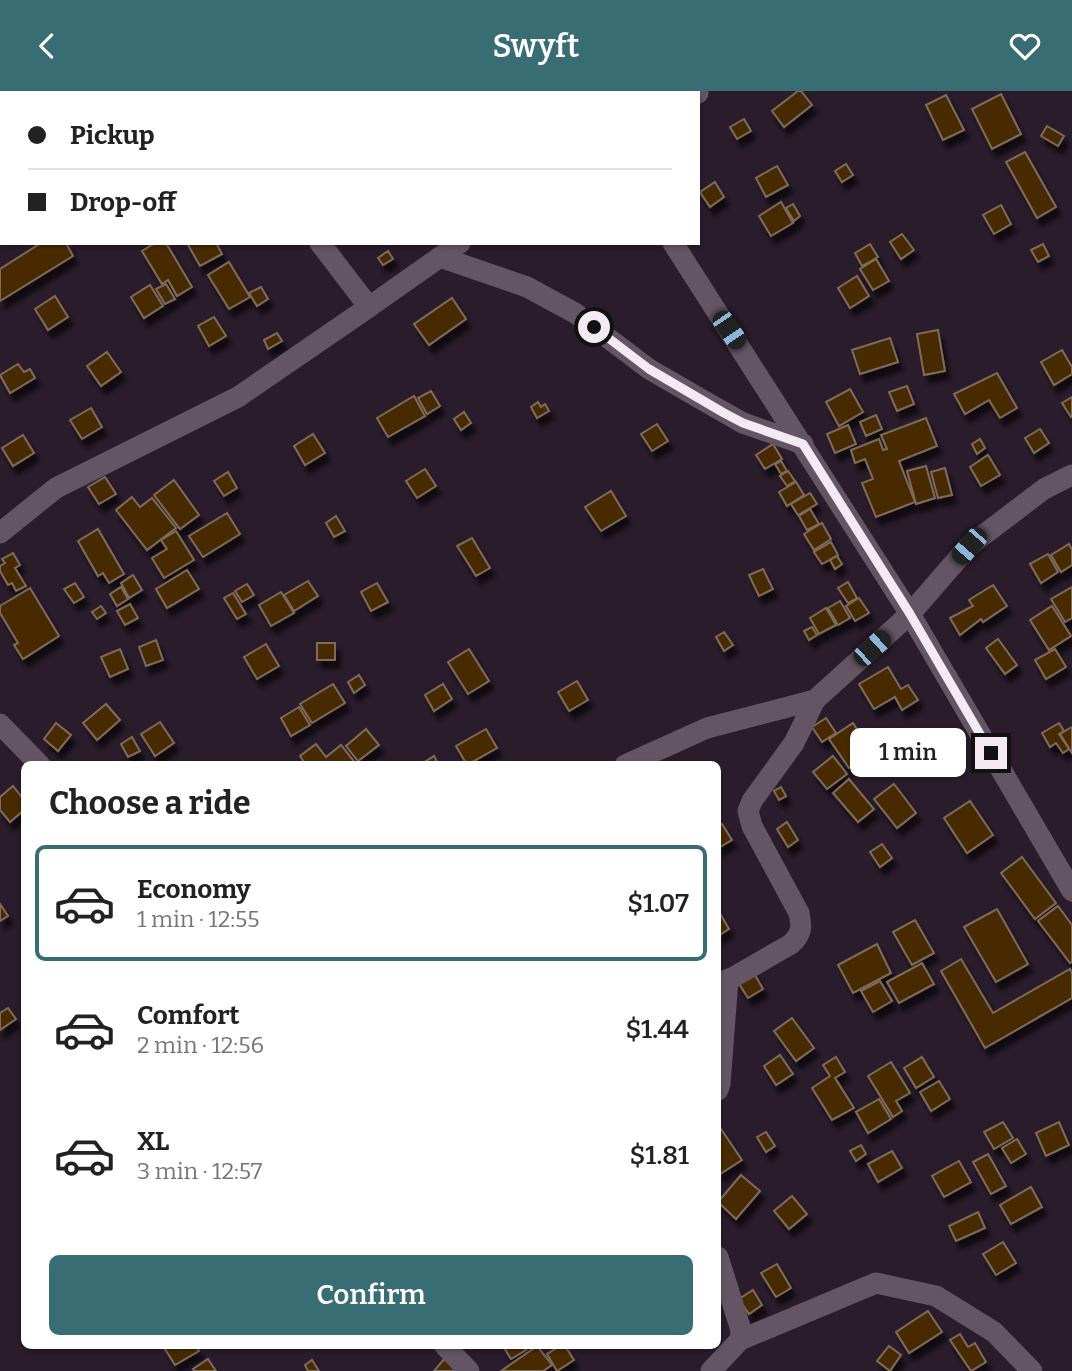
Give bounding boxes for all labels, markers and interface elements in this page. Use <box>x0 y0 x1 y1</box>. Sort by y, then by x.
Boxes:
icon: back <box>28 27 66 65</box>
text: Swyft <box>493 27 579 65</box>
icon: heart <box>1006 27 1044 65</box>
text: Pickup <box>70 120 155 151</box>
text: Drop-off <box>70 187 176 218</box>
car <box>709 307 750 353</box>
route start <box>578 311 610 343</box>
car <box>948 523 991 569</box>
car <box>850 626 895 670</box>
callout: 1 min <box>851 729 967 777</box>
route end <box>975 737 1007 769</box>
text: 1 min <box>879 738 937 766</box>
text: Choose a ride <box>49 784 250 822</box>
icon: car <box>53 872 116 935</box>
text: Economy <box>137 874 251 905</box>
text: $1.07 <box>627 888 689 919</box>
text: 1 min · 12:55 <box>137 905 260 933</box>
icon: car <box>53 998 116 1061</box>
text: Comfort <box>137 1000 240 1031</box>
text: $1.44 <box>625 1014 689 1045</box>
text: 2 min · 12:56 <box>137 1031 264 1059</box>
icon: car <box>53 1124 116 1187</box>
text: XL <box>137 1126 169 1157</box>
text: $1.81 <box>630 1140 689 1171</box>
text: 3 min · 12:57 <box>137 1157 262 1185</box>
button: Confirm <box>49 1255 693 1335</box>

